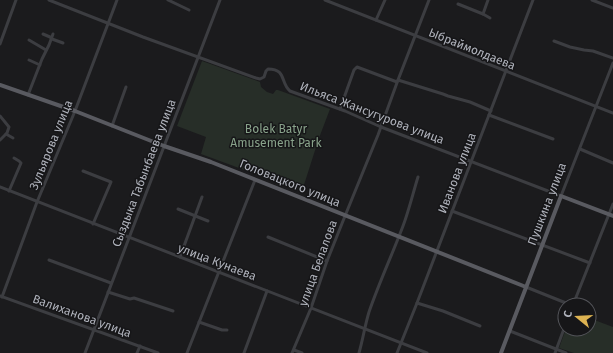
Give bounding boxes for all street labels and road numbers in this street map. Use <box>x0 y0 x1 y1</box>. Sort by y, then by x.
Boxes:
street label: Ыбраймолдаева <box>427 25 517 73</box>
street label: Ильяса Жансугурова улица <box>298 79 446 147</box>
street label: Сыздыка Табынбаева улица <box>109 97 179 249</box>
street label: Зульярова улица <box>27 98 75 192</box>
street label: Иванова улица <box>435 131 479 215</box>
street label: Головацкого улица <box>238 156 342 210</box>
street label: Пушкина улица <box>525 161 569 247</box>
street label: улица Белалова <box>296 218 340 308</box>
street label: улица Кунаева <box>176 241 258 283</box>
street label: Валиханова улица <box>31 292 133 340</box>

